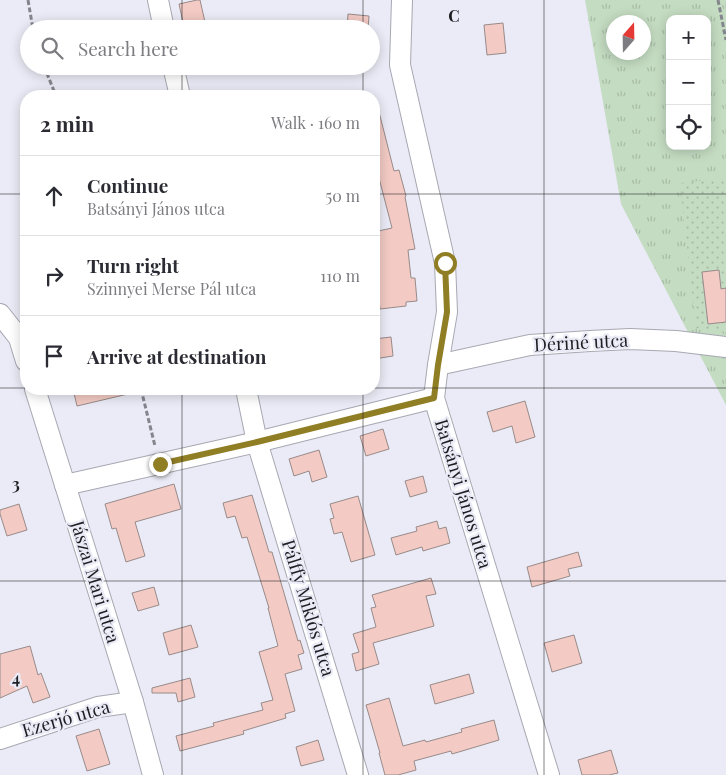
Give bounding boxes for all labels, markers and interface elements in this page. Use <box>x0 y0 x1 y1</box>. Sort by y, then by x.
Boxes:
text: C <box>448 5 460 26</box>
north arrow <box>606 15 651 60</box>
map controls <box>666 15 711 150</box>
button: + <box>666 15 711 60</box>
search box <box>20 20 380 75</box>
icon: search <box>38 34 66 62</box>
text: Search here <box>78 35 178 61</box>
button: − <box>666 60 711 105</box>
button: locate <box>666 105 711 150</box>
text: 2 min <box>40 109 94 137</box>
text: Walk · 160 m <box>271 112 360 133</box>
text: Continue <box>87 172 168 198</box>
icon: ahead <box>40 182 68 210</box>
text: 50 m <box>326 185 360 206</box>
text: Batsányi János utca <box>87 198 225 219</box>
text: Turn right <box>87 252 179 278</box>
route start <box>434 252 457 275</box>
icon: right <box>40 262 68 290</box>
text: 110 m <box>320 265 360 286</box>
text: Szinnyei Merse Pál utca <box>87 278 256 299</box>
street label: Dériné utca <box>533 328 629 356</box>
icon: arrive <box>40 342 68 370</box>
text: Arrive at destination <box>87 343 267 369</box>
street label: Batsányi János utca <box>430 416 498 571</box>
route end <box>149 453 172 476</box>
text: 3 <box>12 473 20 494</box>
street label: Jászai Mari utca <box>66 517 126 646</box>
street label: Pálffy Miklós utca <box>277 537 341 679</box>
text: 4 <box>12 667 20 688</box>
street label: Ezerjó utca <box>19 694 112 742</box>

